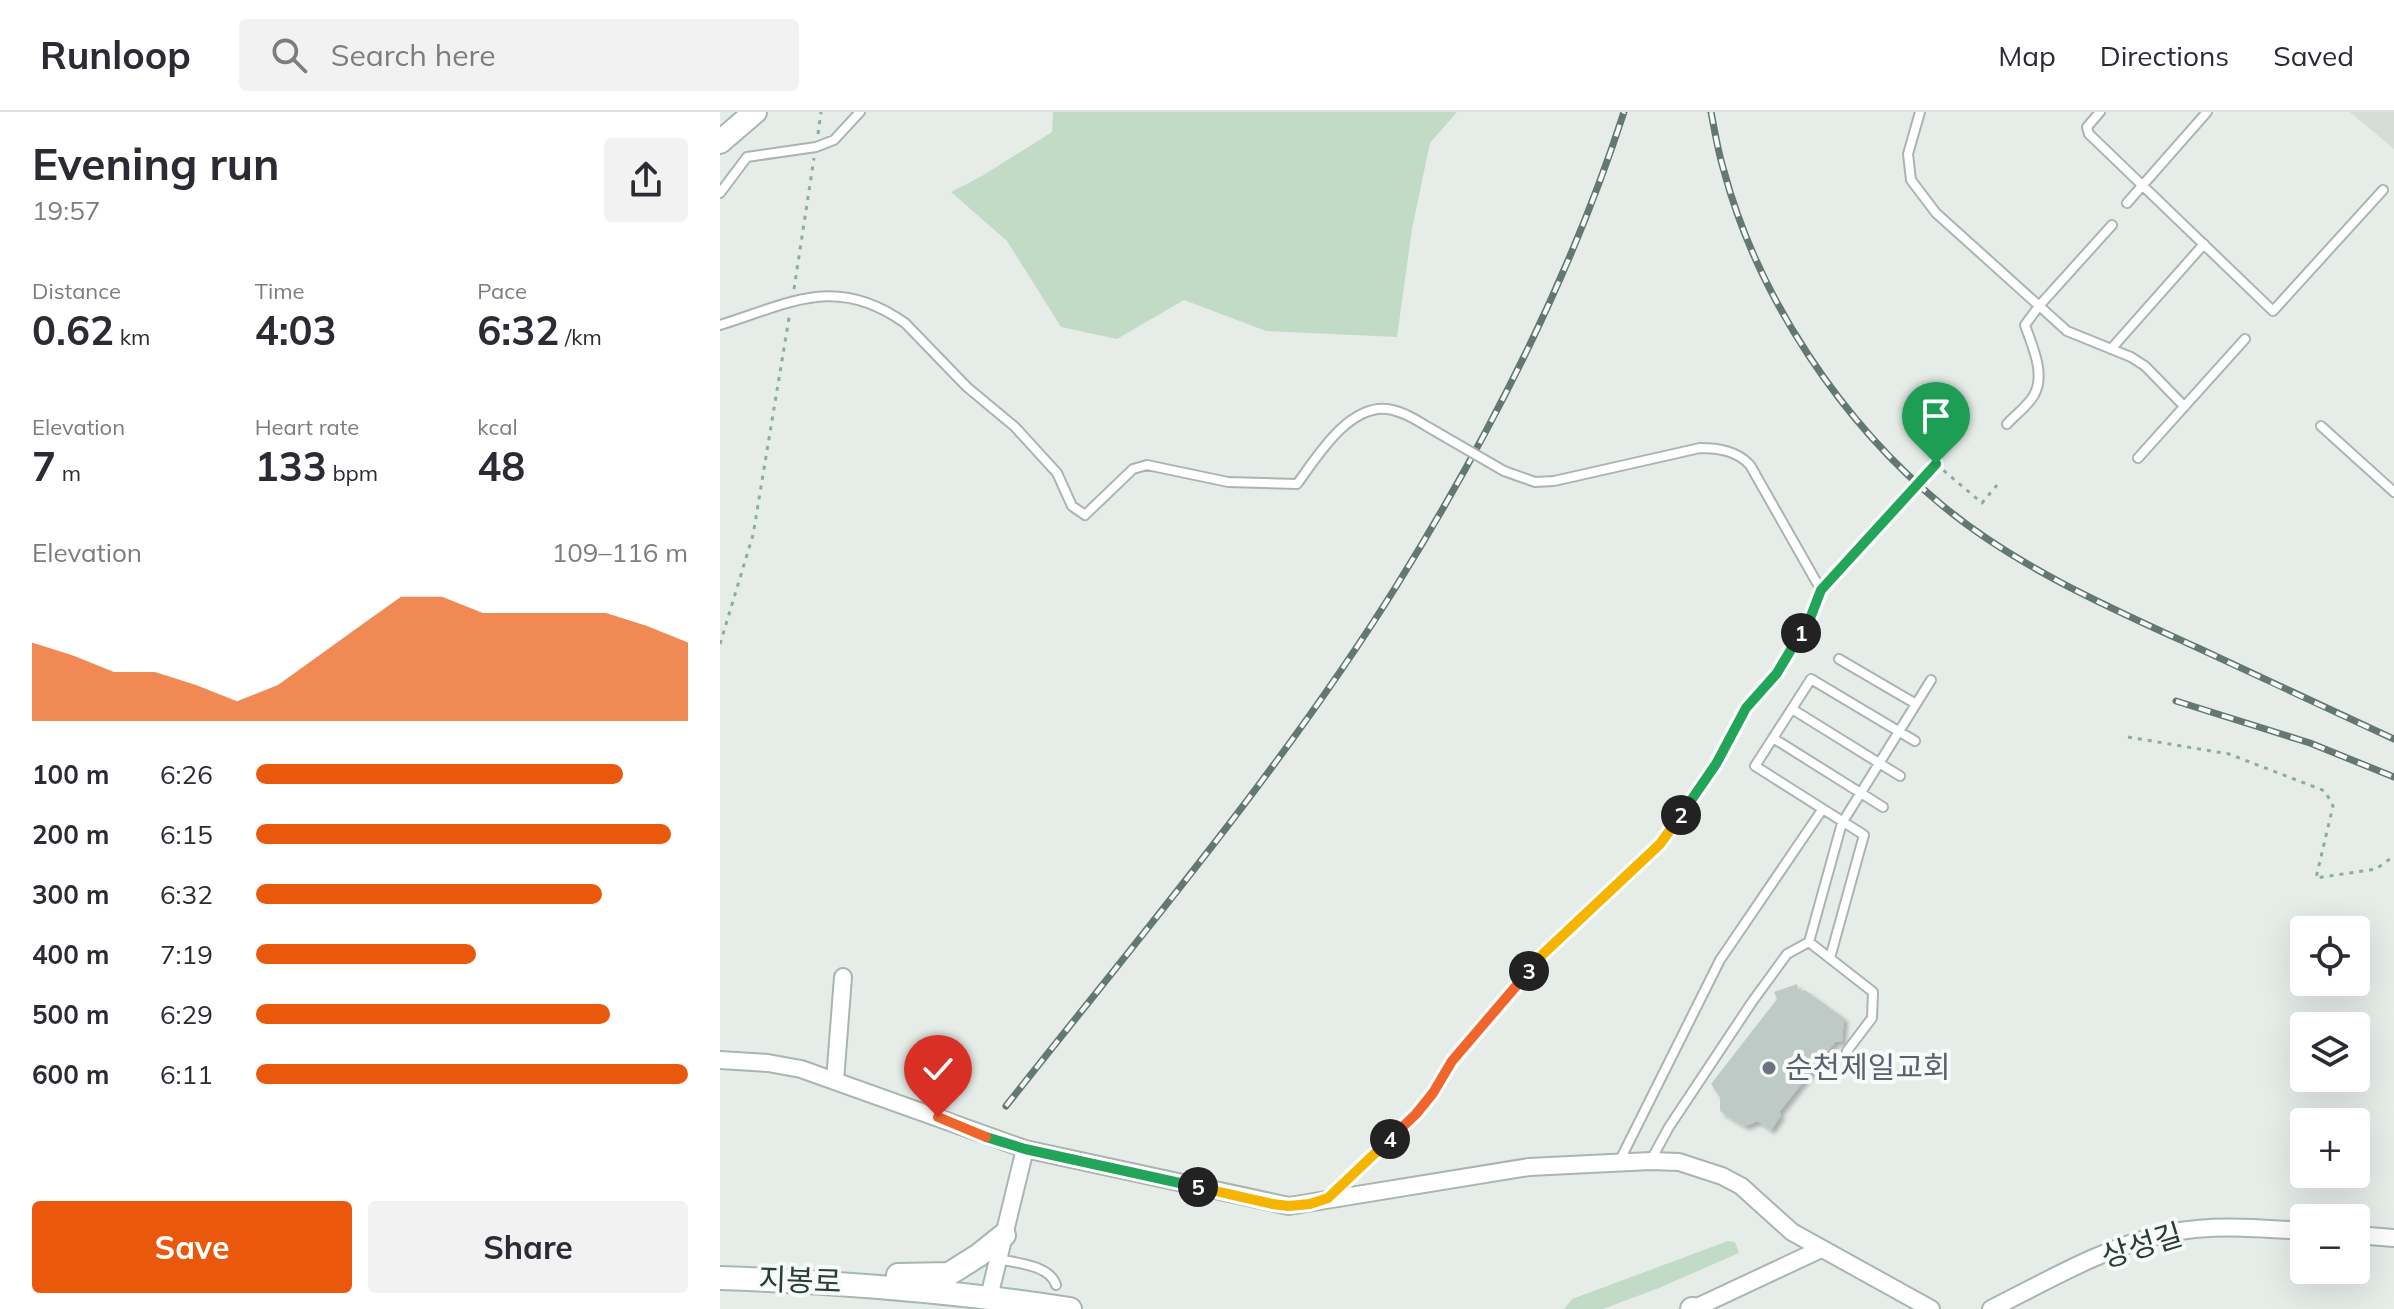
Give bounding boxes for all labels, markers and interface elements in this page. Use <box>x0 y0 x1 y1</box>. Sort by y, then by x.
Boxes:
search box <box>239 19 799 91</box>
text: Runloop <box>40 31 191 79</box>
icon: search <box>267 33 311 77</box>
text: Search here <box>331 36 496 74</box>
text: Map <box>1998 38 2056 73</box>
text: Directions <box>2100 38 2229 73</box>
text: Saved <box>2273 38 2354 73</box>
text: Evening run <box>32 136 279 191</box>
button: share <box>604 138 688 222</box>
text: 19:57 <box>32 194 100 227</box>
text: Distance <box>32 277 121 305</box>
text: Time <box>255 277 304 305</box>
text: Pace <box>477 277 527 305</box>
text: 0.62 <box>32 305 114 355</box>
text: 4:03 <box>255 305 337 355</box>
text: 6:32 <box>477 305 559 355</box>
text: km <box>114 323 150 351</box>
text: /km <box>559 323 602 351</box>
pin <box>1902 382 1970 464</box>
icon: arrive <box>1914 394 1958 438</box>
text: Elevation <box>32 413 125 441</box>
text: Heart rate <box>255 413 359 441</box>
text: kcal <box>477 413 518 441</box>
text: 7 <box>32 441 56 491</box>
text: 133 <box>255 441 327 491</box>
text: 48 <box>477 441 525 491</box>
text: m <box>56 459 81 487</box>
text: bpm <box>327 459 378 487</box>
text: Elevation <box>32 536 142 569</box>
text: 109–116 m <box>552 536 688 569</box>
pin: 1 <box>1781 613 1821 653</box>
text: 1 <box>1794 619 1808 647</box>
text: 100 m <box>32 758 109 791</box>
text: 6:26 <box>160 758 213 791</box>
pin: 2 <box>1661 795 1701 835</box>
text: 2 <box>1674 801 1688 829</box>
text: 200 m <box>32 818 109 851</box>
text: 6:15 <box>160 818 213 851</box>
text: 300 m <box>32 878 109 911</box>
text: 6:32 <box>160 878 213 911</box>
map controls <box>2290 916 2370 1284</box>
button: locate <box>2290 916 2370 996</box>
text: 400 m <box>32 938 109 971</box>
text: 7:19 <box>160 938 213 971</box>
pin: 3 <box>1509 951 1549 991</box>
text: 3 <box>1522 957 1536 985</box>
text: 500 m <box>32 998 109 1031</box>
text: 6:29 <box>160 998 213 1031</box>
button: layers <box>2290 1012 2370 1092</box>
pin <box>904 1035 972 1117</box>
icon: check <box>916 1047 960 1091</box>
place label: 순천제일교회 <box>1785 1048 1951 1086</box>
text: 600 m <box>32 1058 109 1091</box>
text: 6:11 <box>160 1058 213 1091</box>
marker: 순천제일교회 <box>1760 1059 1778 1077</box>
button: + <box>2290 1108 2370 1188</box>
pin: 4 <box>1370 1119 1410 1159</box>
text: 4 <box>1383 1125 1397 1153</box>
pin: 5 <box>1178 1167 1218 1207</box>
text: 5 <box>1191 1173 1205 1201</box>
button: Save <box>32 1201 352 1293</box>
button: Share <box>368 1201 688 1293</box>
button: − <box>2290 1204 2370 1284</box>
street label: 상성길 <box>2097 1215 2187 1275</box>
street label: 지봉로 <box>758 1260 842 1300</box>

